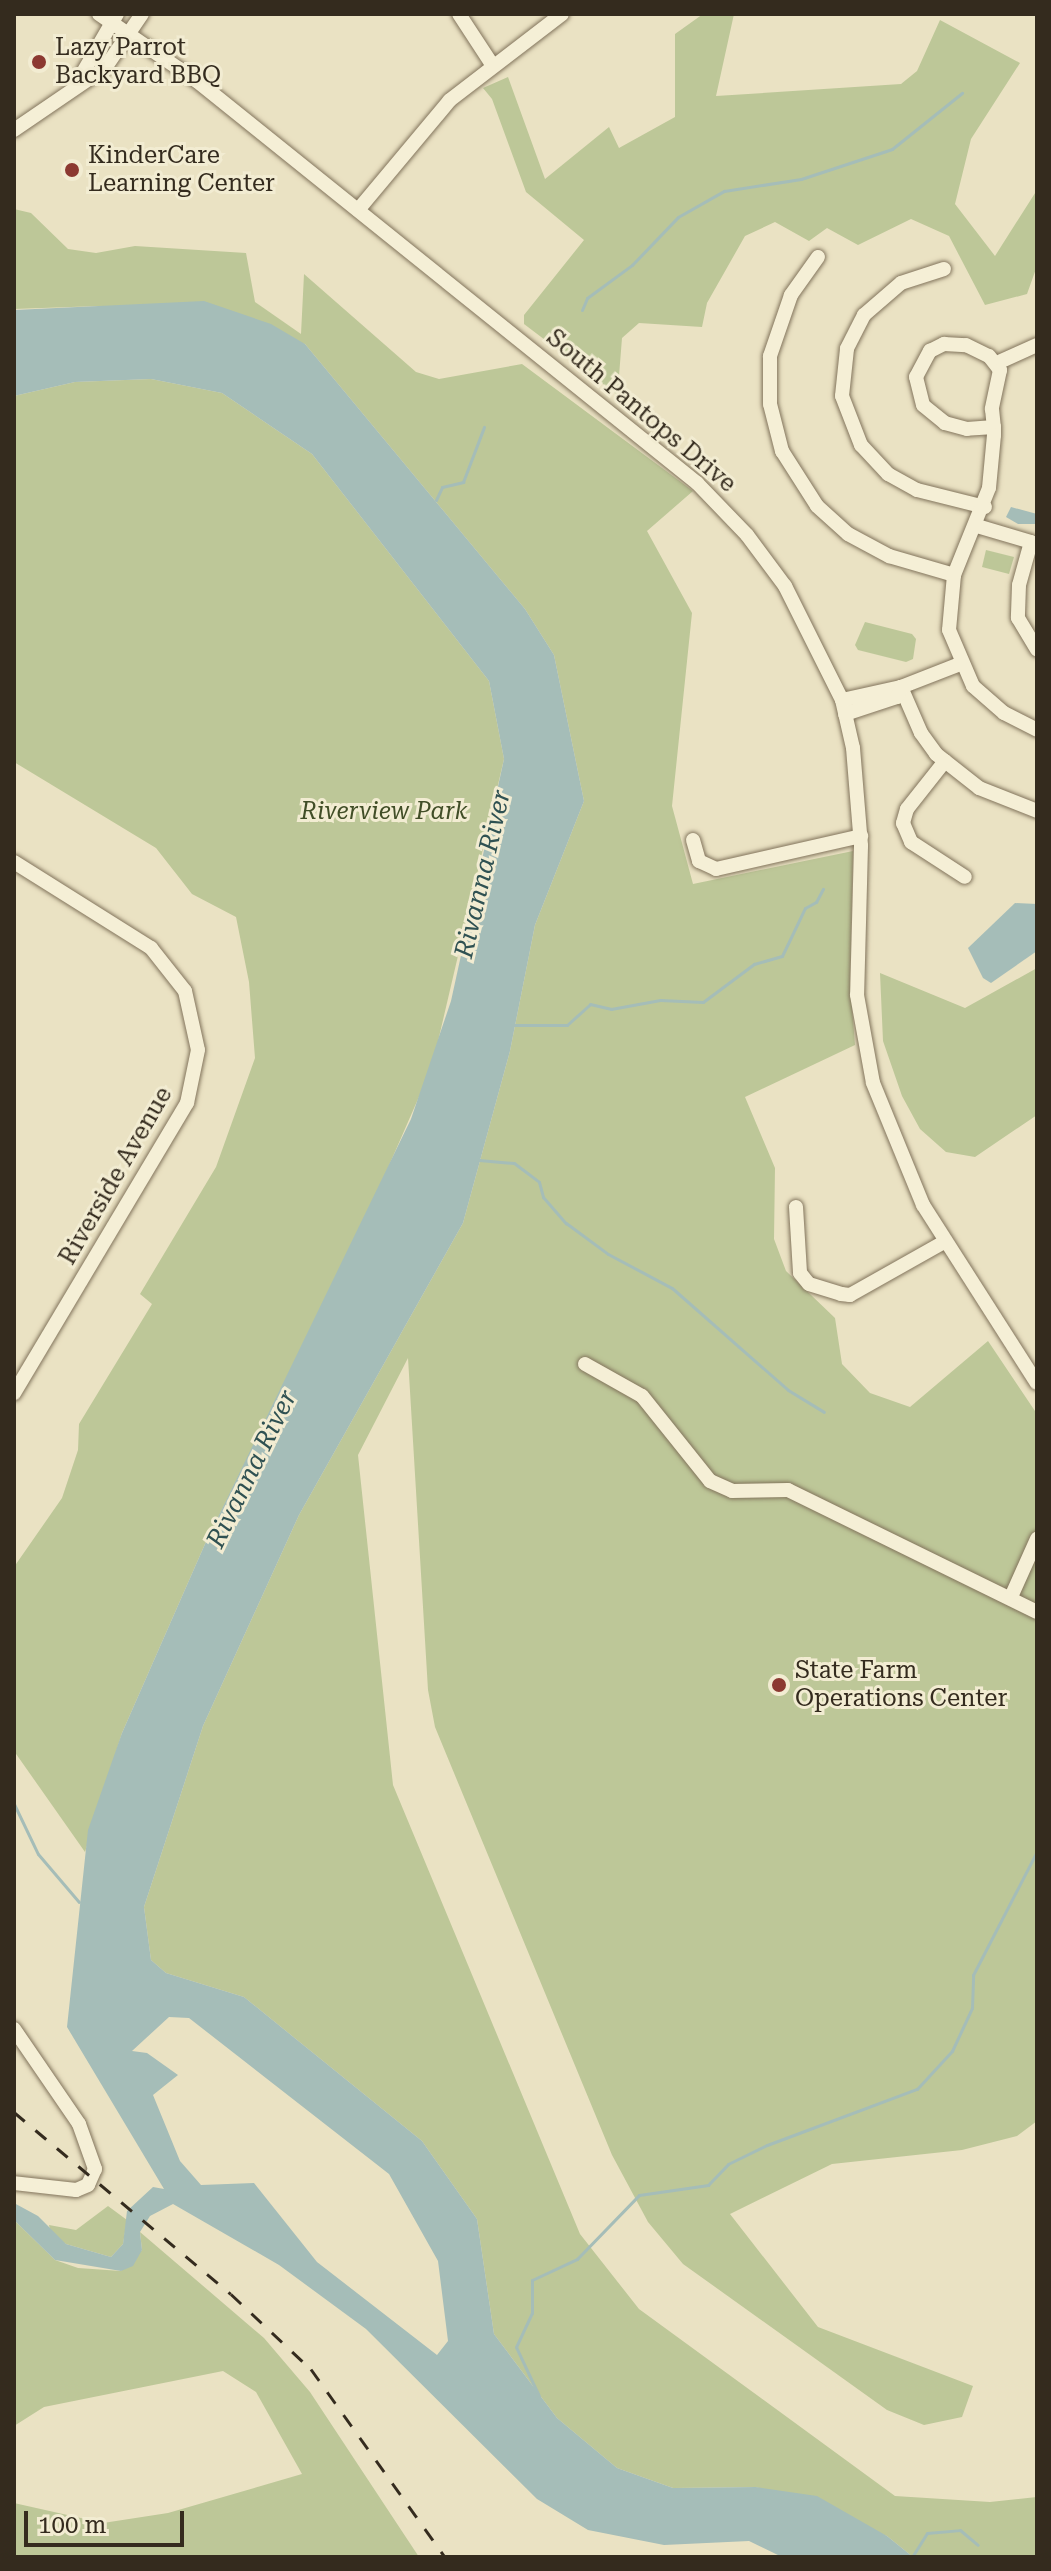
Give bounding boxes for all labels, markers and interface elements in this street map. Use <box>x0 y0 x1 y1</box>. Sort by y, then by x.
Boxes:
place label: Lazy Parrot Backyard BBQ <box>55 34 221 90</box>
marker: Lazy Parrot Backyard BBQ <box>30 53 48 71</box>
place label: KinderCare Learning Center <box>88 142 275 198</box>
marker: KinderCare Learning Center <box>63 161 81 179</box>
street label: South Pantops Drive <box>541 323 741 499</box>
water label: Rivanna River <box>448 787 518 961</box>
park label: Riverview Park <box>301 798 467 826</box>
street label: Riverside Avenue <box>53 1082 179 1270</box>
water label: Rivanna River <box>200 1385 304 1553</box>
place label: State Farm Operations Center <box>795 1657 1007 1713</box>
marker: State Farm Operations Center <box>770 1676 788 1694</box>
scale bar <box>28 2495 188 2545</box>
text: 100 m <box>38 2511 106 2539</box>

